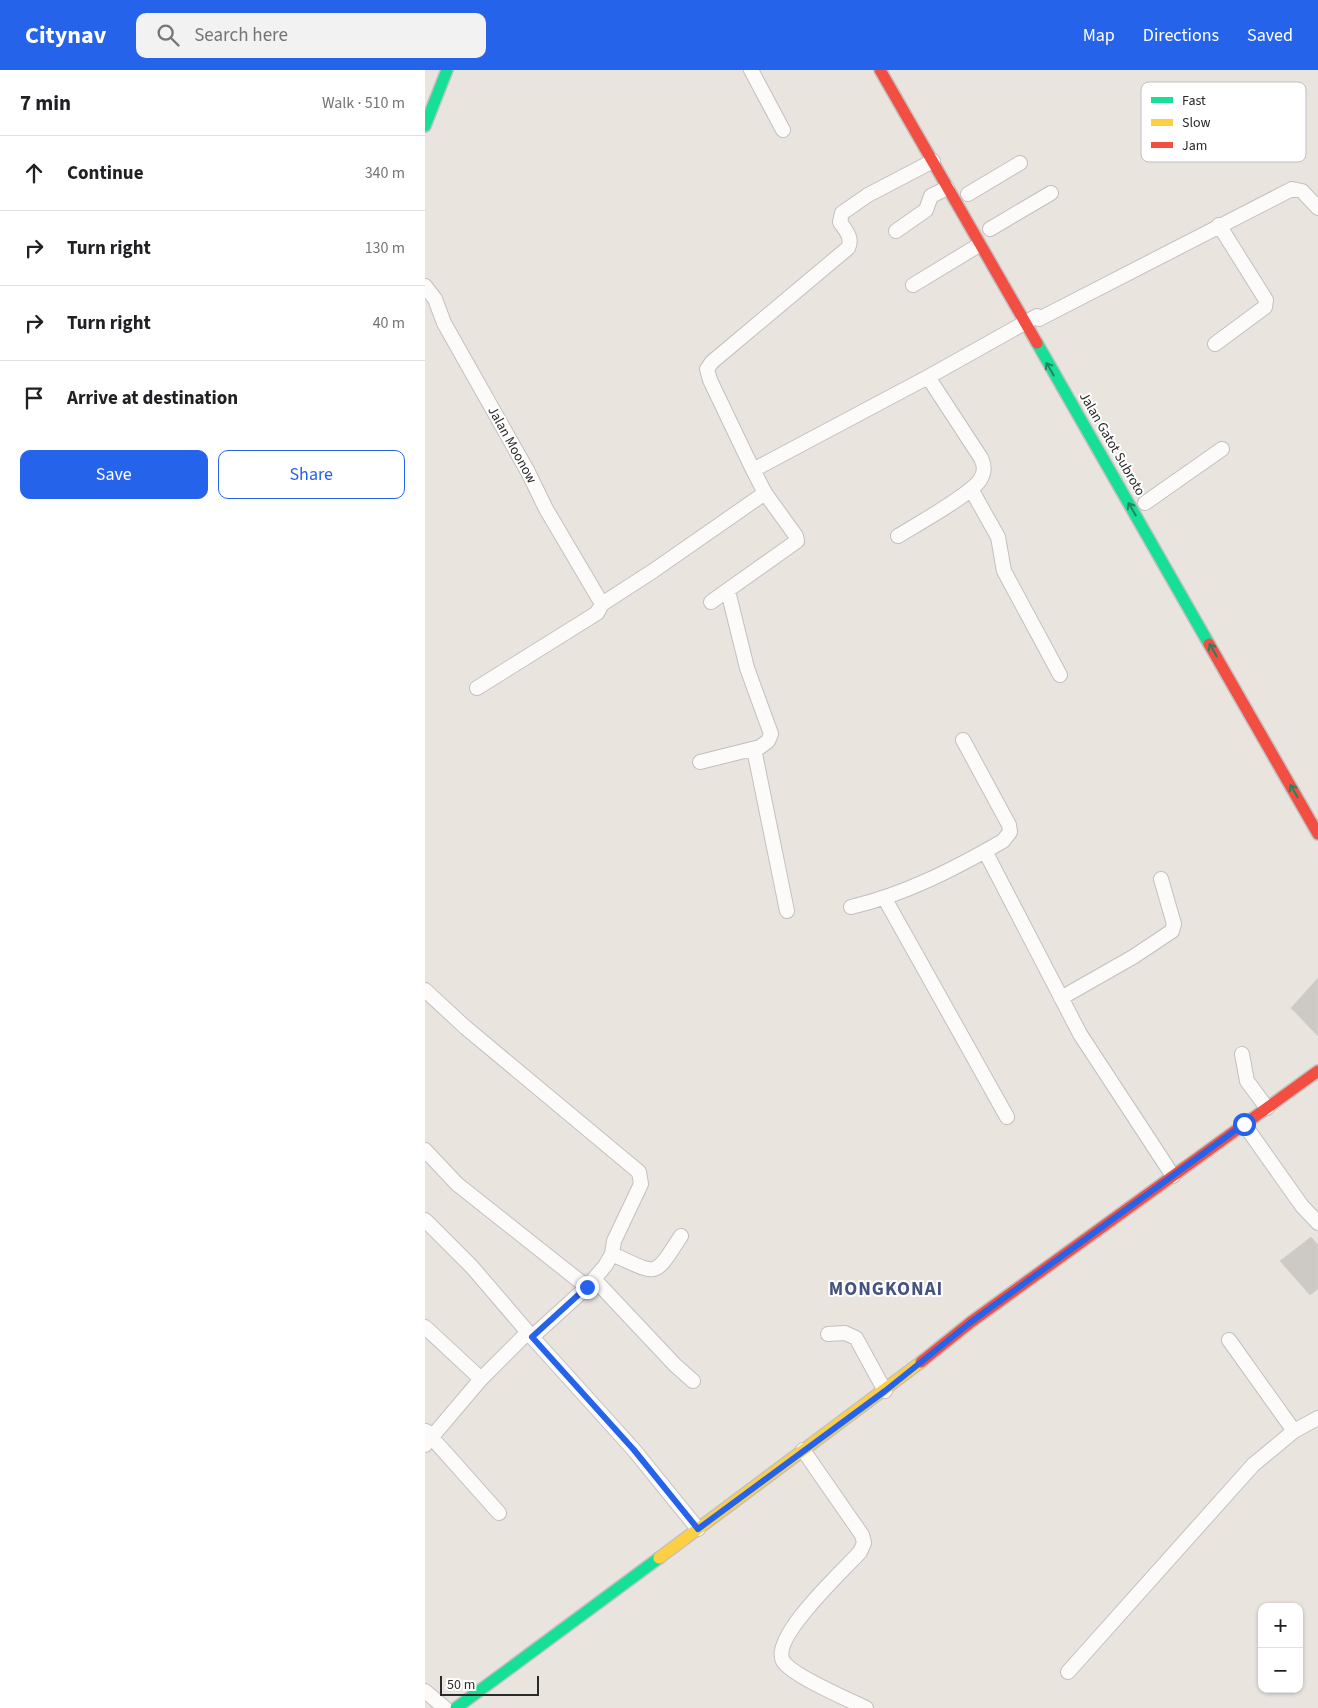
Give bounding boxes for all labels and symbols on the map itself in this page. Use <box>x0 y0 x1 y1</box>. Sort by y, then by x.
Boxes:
legend <box>1141 82 1306 162</box>
text: Fast <box>1182 91 1206 111</box>
text: Slow <box>1182 113 1211 133</box>
text: Jam <box>1182 136 1207 156</box>
one-way arrow <box>1045 362 1055 376</box>
street label: Jalan Gatot Subroto <box>1074 388 1150 500</box>
street label: Jalan Moonow <box>483 403 541 487</box>
one-way arrow <box>1127 503 1137 517</box>
one-way arrow <box>1208 644 1218 658</box>
one-way arrow <box>1289 784 1299 799</box>
route start <box>1233 1113 1256 1136</box>
route end <box>576 1276 599 1299</box>
district label: MONGKONAI <box>829 1276 943 1303</box>
scale bar <box>440 1673 539 1696</box>

